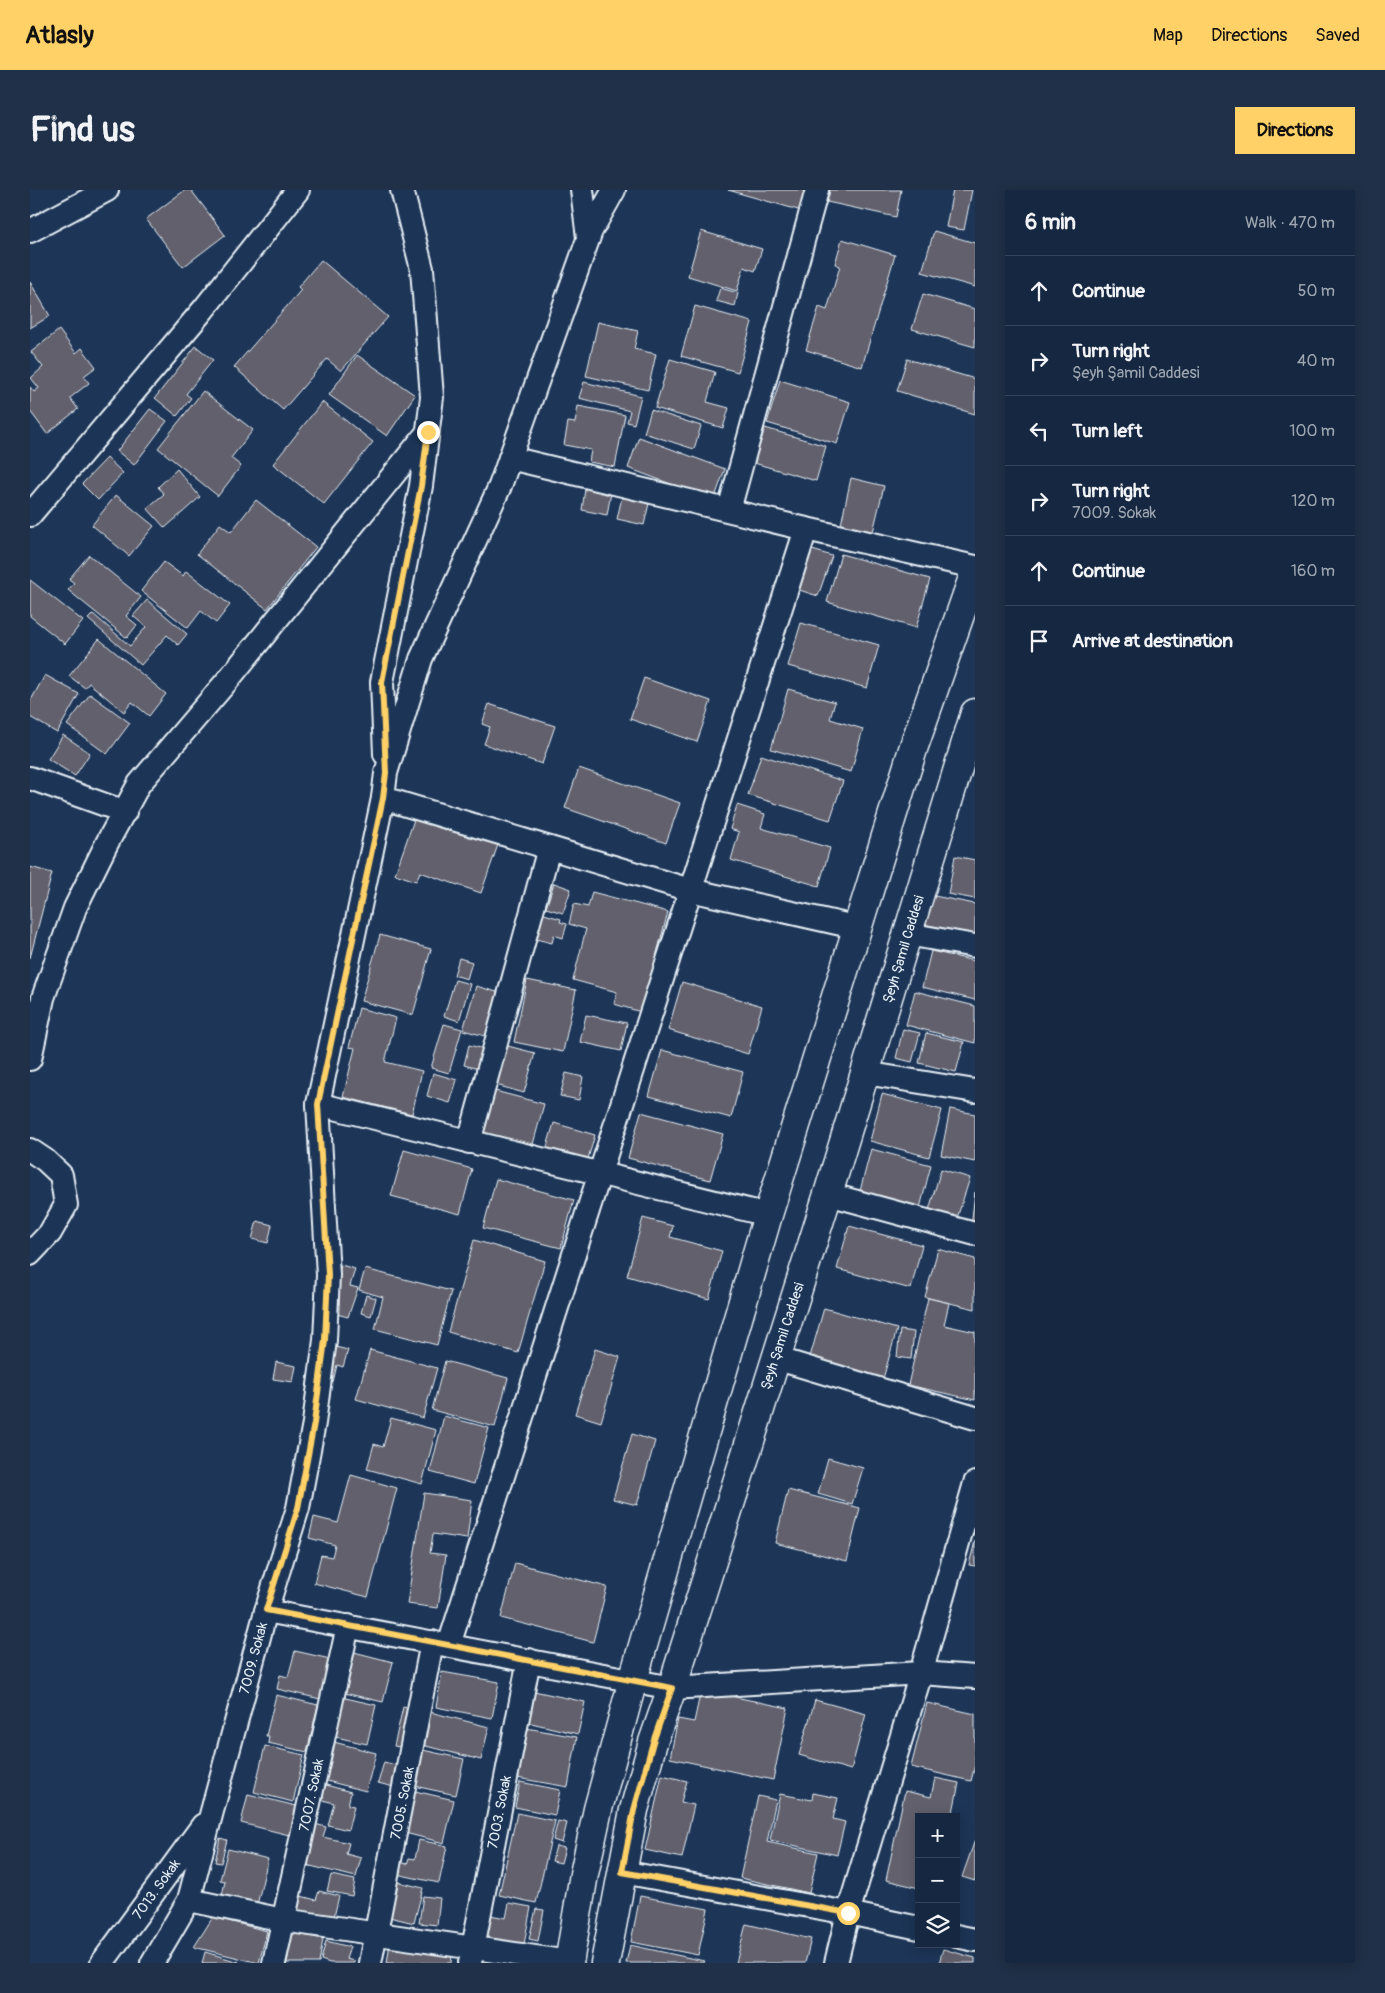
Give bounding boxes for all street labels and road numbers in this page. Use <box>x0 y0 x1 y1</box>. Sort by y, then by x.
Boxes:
street label: Şeyh Şamil Caddesi <box>879 893 928 1005</box>
street label: Şeyh Şamil Caddesi <box>757 1280 808 1392</box>
street label: 7009. Sokak <box>236 1620 271 1696</box>
street label: 7007. Sokak <box>295 1757 328 1833</box>
street label: 7005. Sokak <box>387 1765 418 1841</box>
street label: 7003. Sokak <box>484 1774 515 1850</box>
street label: 7013. Sokak <box>129 1856 184 1923</box>

